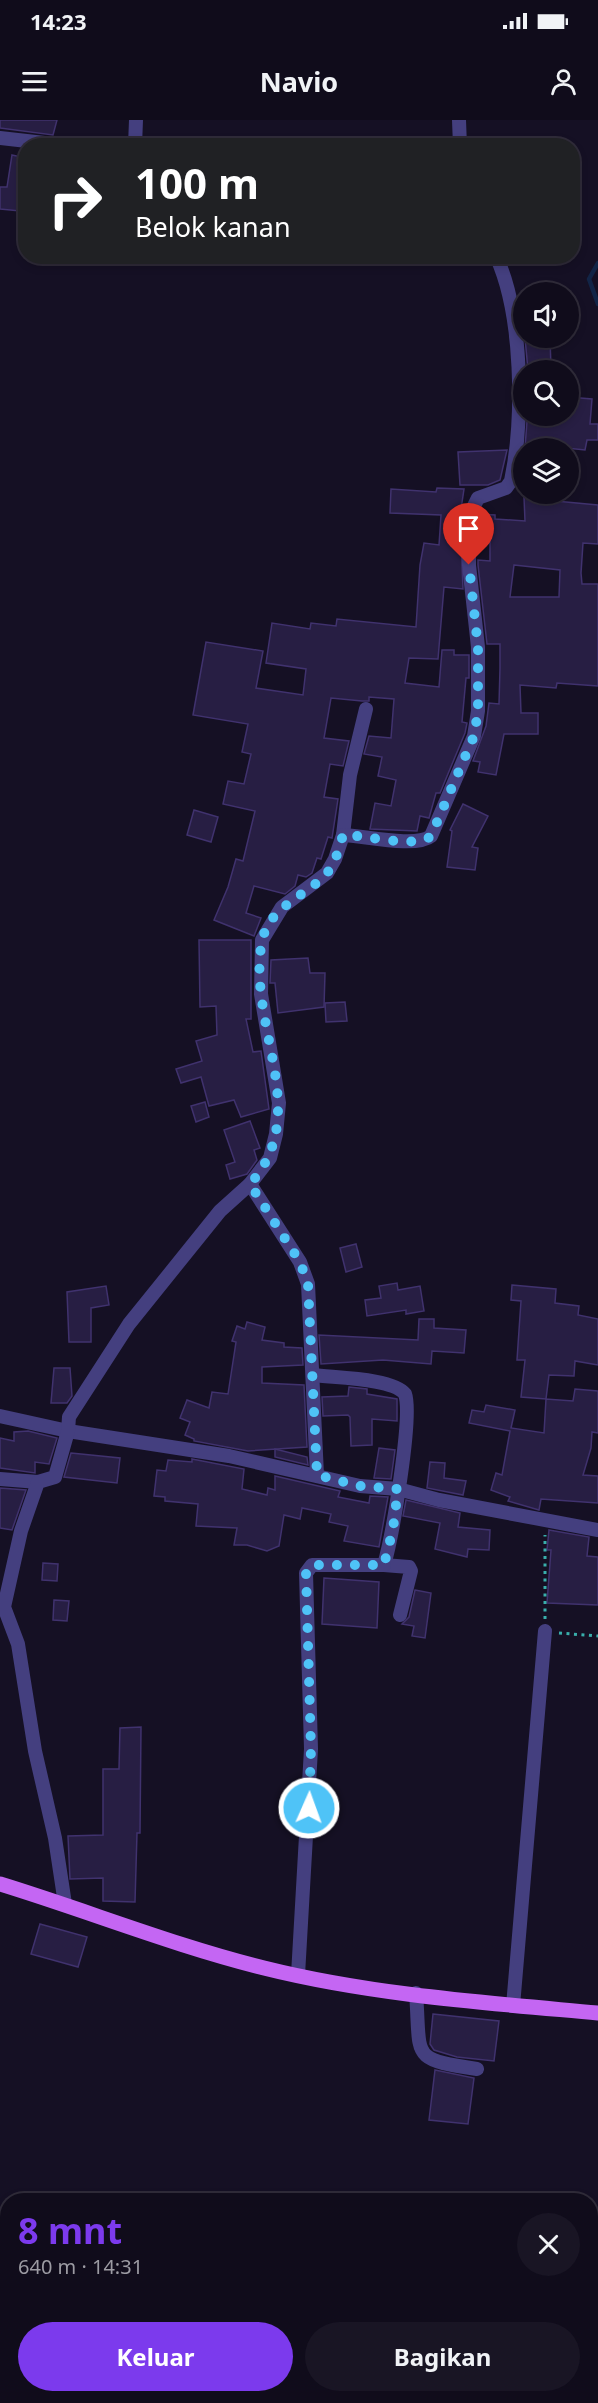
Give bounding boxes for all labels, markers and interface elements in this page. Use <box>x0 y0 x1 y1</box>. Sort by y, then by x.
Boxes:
text: 14:23 <box>30 6 87 36</box>
text: Navio <box>260 63 338 100</box>
icon: menu <box>18 65 51 98</box>
icon: person <box>547 65 580 98</box>
text: 100 m <box>135 154 259 211</box>
icon: right <box>36 162 114 240</box>
text: Belok kanan <box>135 208 291 245</box>
map controls <box>513 282 579 504</box>
button: sound <box>513 282 579 348</box>
button: search <box>513 360 579 426</box>
button: layers <box>513 438 579 504</box>
pin <box>443 503 494 565</box>
icon: arrive <box>452 512 485 545</box>
position arrow <box>277 1776 341 1840</box>
text: 8 mnt <box>18 2206 122 2255</box>
button: close <box>517 2213 580 2276</box>
text: 640 m · 14:31 <box>18 2253 143 2280</box>
button: Keluar <box>18 2322 293 2391</box>
button: Bagikan <box>305 2322 580 2391</box>

